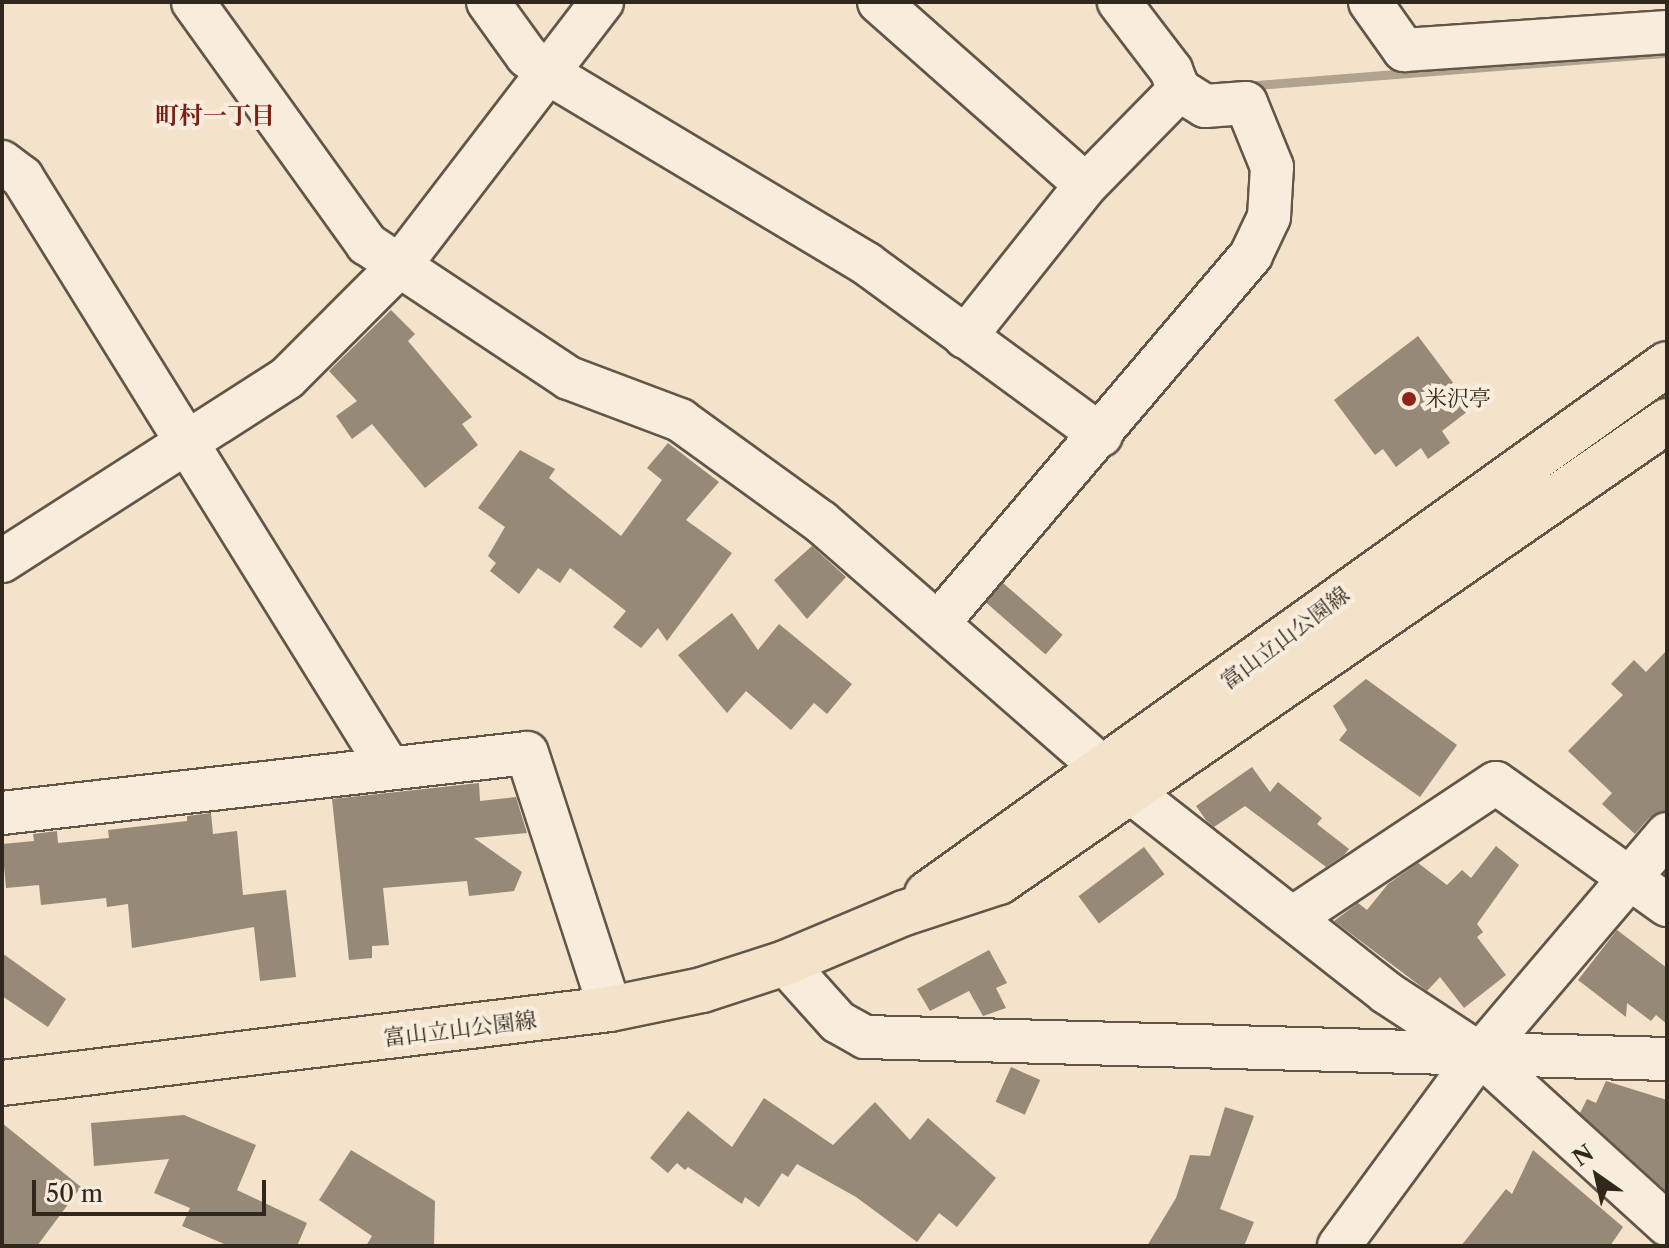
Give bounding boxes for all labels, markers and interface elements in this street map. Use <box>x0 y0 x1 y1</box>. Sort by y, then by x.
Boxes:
district label: 町村一丁目 <box>155 102 275 130</box>
place label: 米沢亭 <box>1425 386 1491 412</box>
marker: 米沢亭 <box>1400 390 1418 408</box>
street label: 富山立山公園線 <box>1216 581 1354 695</box>
street label: 富山立山公園線 <box>382 1007 538 1051</box>
north arrow <box>1557 1136 1637 1216</box>
text: N <box>1568 1139 1599 1172</box>
scale bar <box>36 1164 270 1214</box>
text: 50 m <box>46 1179 103 1208</box>

